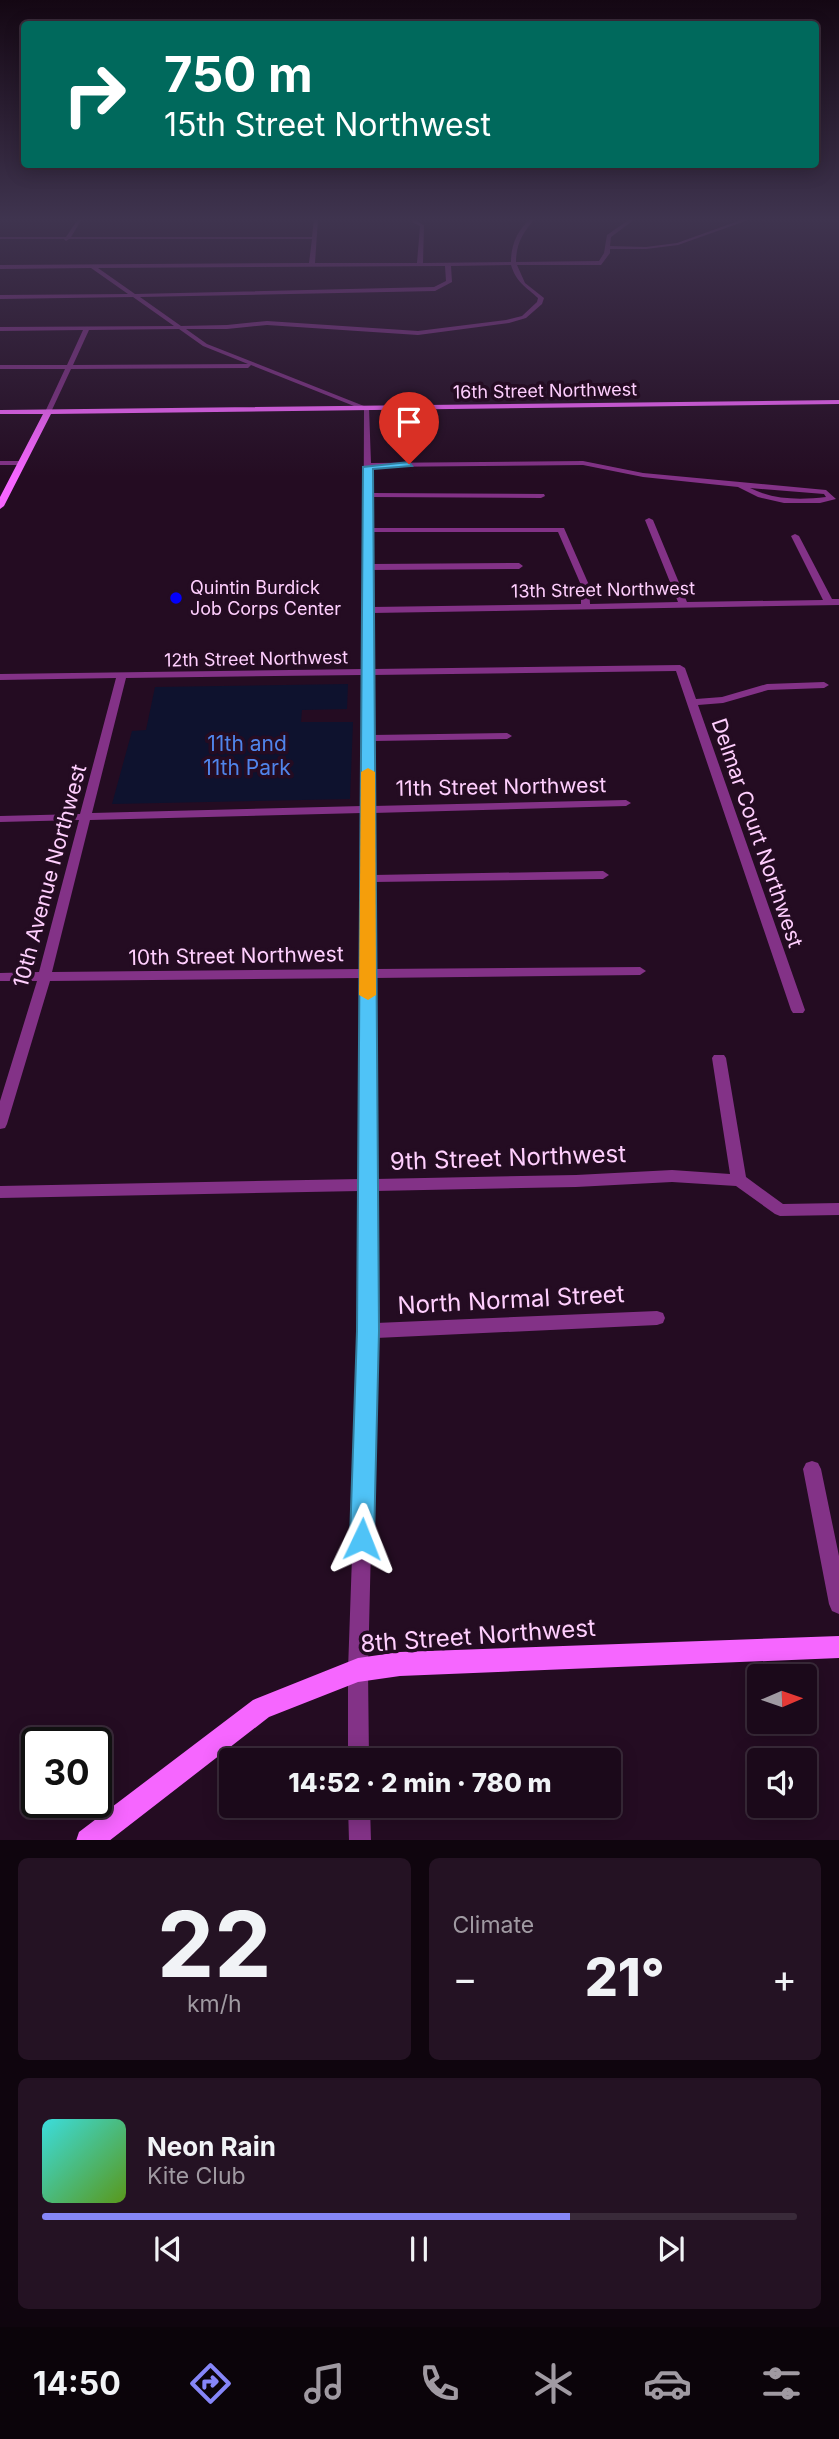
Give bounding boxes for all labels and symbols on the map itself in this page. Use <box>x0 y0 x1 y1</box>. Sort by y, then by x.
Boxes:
street label: 16th Street Northwest <box>453 378 637 403</box>
pin <box>379 392 439 464</box>
place label: Quintin Burdick Job Corps Center <box>190 577 341 619</box>
street label: 13th Street Northwest <box>511 577 695 602</box>
marker: Quintin Burdick Job Corps Center <box>168 590 184 606</box>
street label: 12th Street Northwest <box>164 646 348 671</box>
street label: Delmar Court Northwest <box>706 715 809 951</box>
park label: 11th and 11th Park <box>203 731 291 780</box>
street label: 10th Avenue Northwest <box>8 761 91 990</box>
street label: 11th Street Northwest <box>395 772 607 801</box>
street label: 10th Street Northwest <box>128 941 344 970</box>
street label: 9th Street Northwest <box>389 1139 627 1176</box>
street label: North Normal Street <box>397 1279 625 1320</box>
position arrow <box>325 1502 399 1576</box>
street label: 8th Street Northwest <box>359 1613 597 1658</box>
north arrow <box>747 1664 817 1734</box>
speed limit sign: 30 <box>21 1727 112 1818</box>

